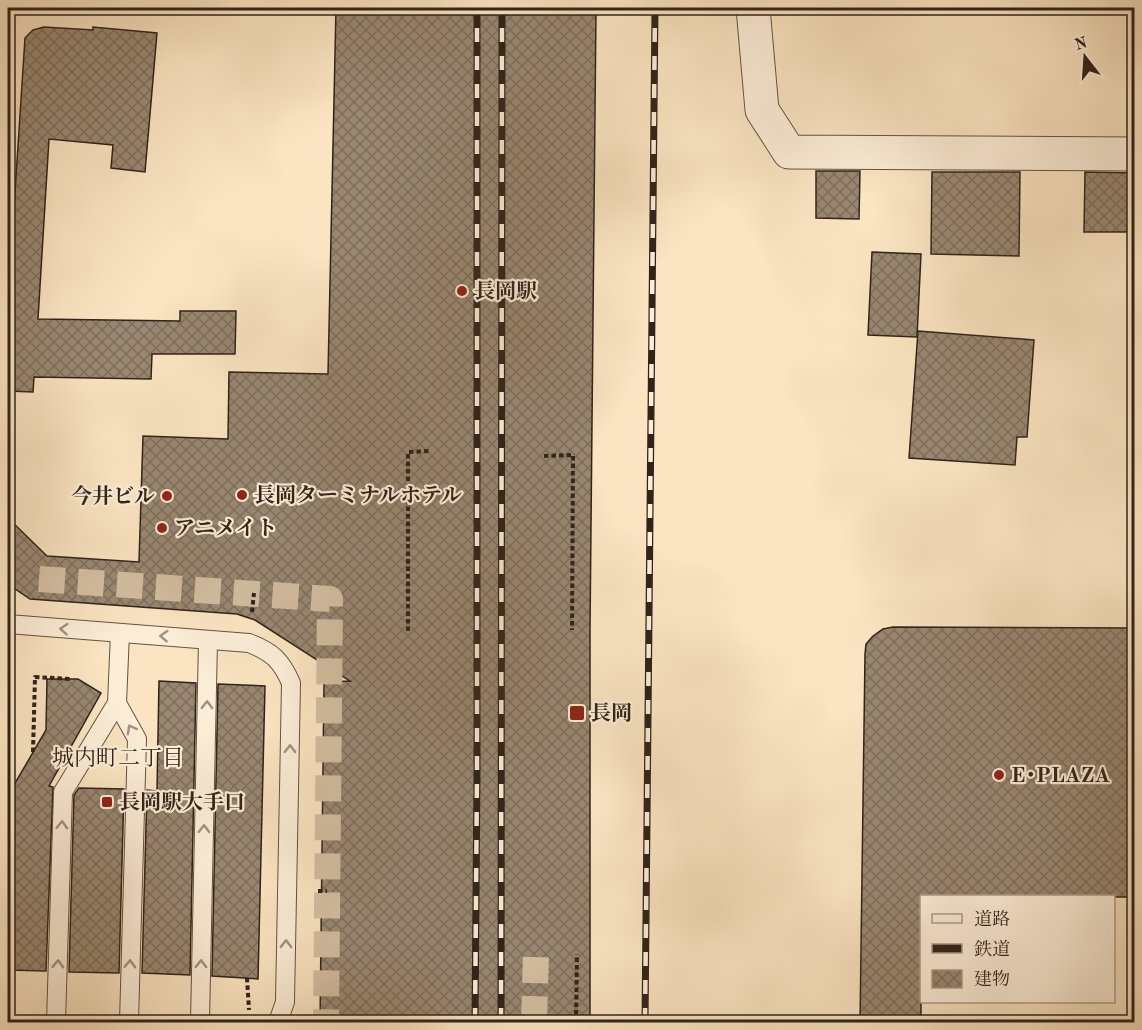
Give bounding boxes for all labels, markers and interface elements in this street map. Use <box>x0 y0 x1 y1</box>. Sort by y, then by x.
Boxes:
north arrow <box>1055 27 1115 87</box>
text: N <box>1073 35 1090 54</box>
place label: 長岡駅 <box>474 280 537 303</box>
marker: 長岡駅 <box>455 284 469 298</box>
place label: 長岡ターミナルホテル <box>254 484 462 507</box>
place label: 今井ビル <box>71 485 155 508</box>
marker: 長岡ターミナルホテル <box>235 488 249 502</box>
marker: 今井ビル <box>160 489 174 503</box>
place label: アニメイト <box>174 518 278 540</box>
marker: アニメイト <box>155 521 169 535</box>
one-way arrow <box>59 623 68 636</box>
one-way arrow <box>159 630 168 643</box>
one-way arrow <box>201 700 213 709</box>
place label: 長岡 <box>590 702 632 725</box>
marker: 長岡 <box>568 704 586 722</box>
one-way arrow <box>127 725 139 735</box>
one-way arrow <box>284 744 296 753</box>
district label: 城内町二丁目 <box>52 746 184 770</box>
place label: E･PLAZA <box>1011 766 1110 787</box>
marker: E･PLAZA <box>992 768 1006 782</box>
place label: 長岡駅大手口 <box>119 791 245 814</box>
marker: 長岡駅大手口 <box>100 795 114 809</box>
one-way arrow <box>55 821 68 830</box>
one-way arrow <box>198 825 211 834</box>
legend <box>920 895 1115 1003</box>
text: 道路 <box>974 909 1010 929</box>
one-way arrow <box>280 939 292 948</box>
text: 鉄道 <box>974 939 1010 959</box>
one-way arrow <box>52 960 64 969</box>
one-way arrow <box>124 960 137 969</box>
one-way arrow <box>195 960 208 969</box>
text: 建物 <box>974 969 1010 989</box>

